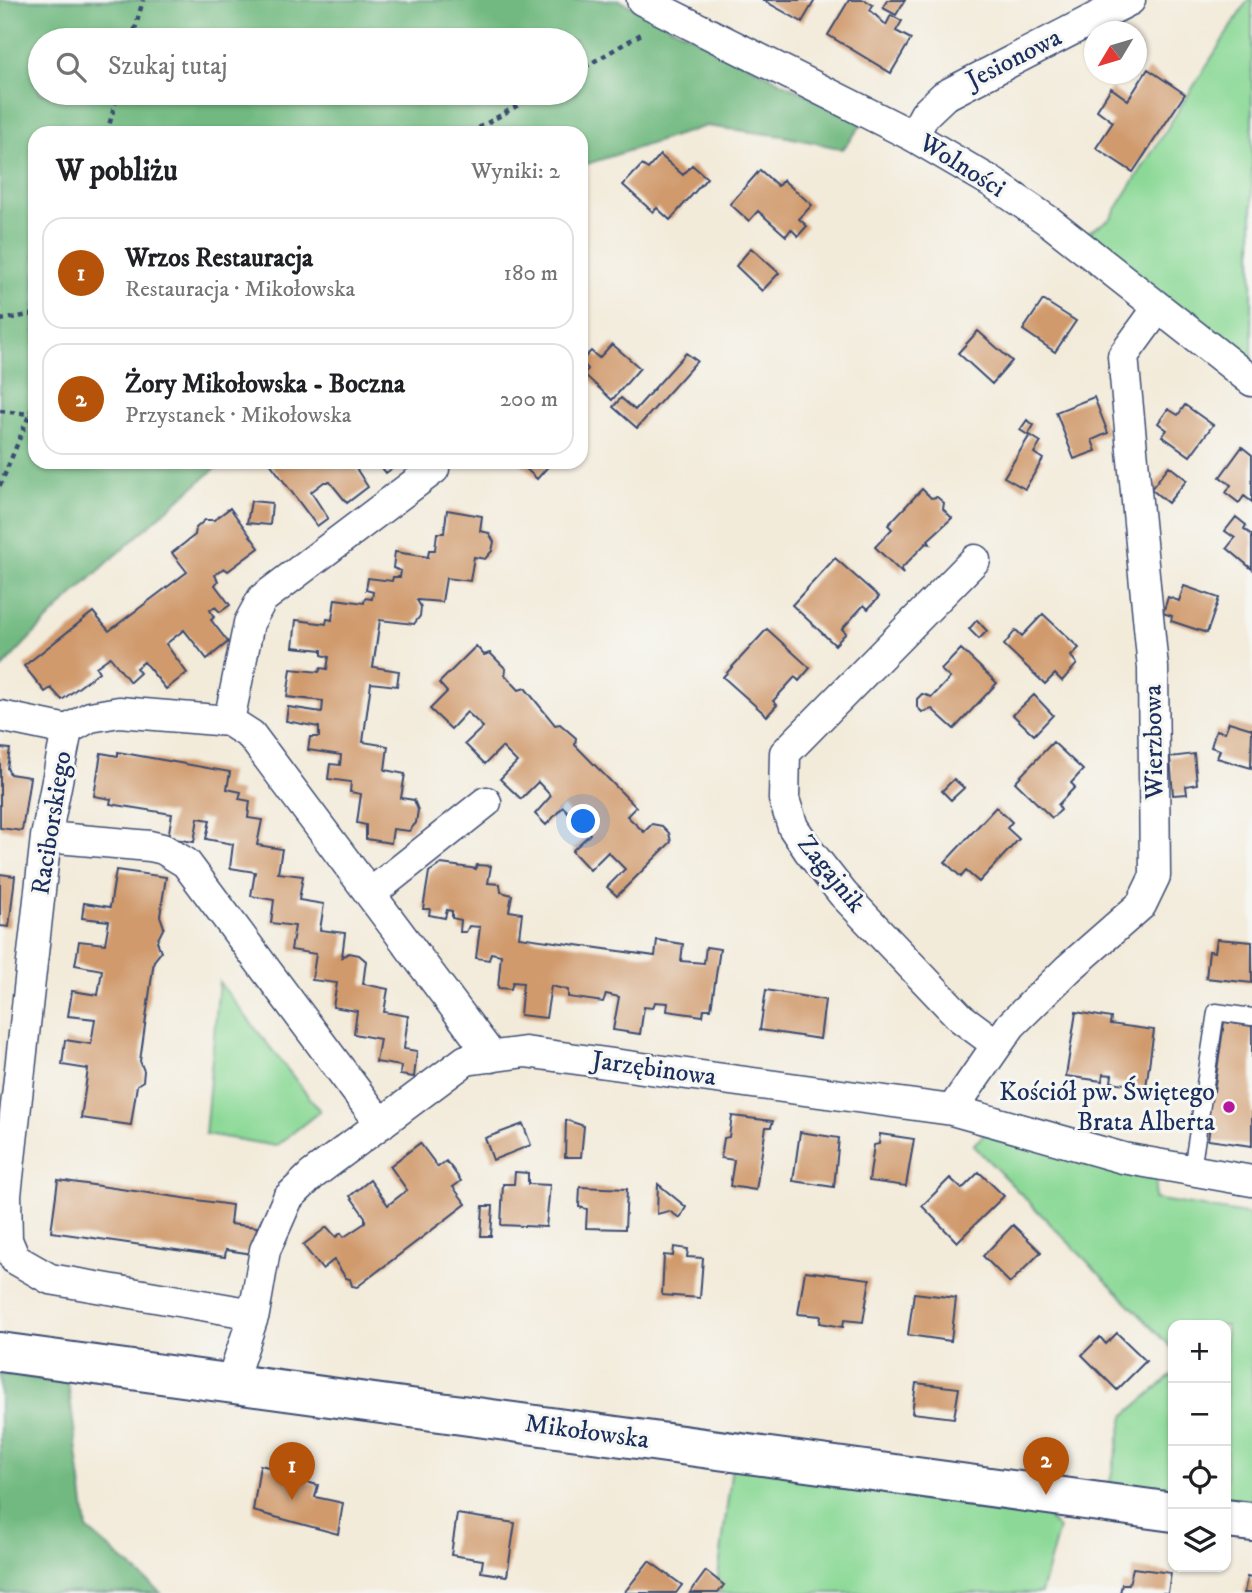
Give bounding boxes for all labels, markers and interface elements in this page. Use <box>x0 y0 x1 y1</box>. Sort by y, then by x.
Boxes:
street label: Jesionowa <box>959 21 1067 98</box>
north arrow <box>1084 21 1147 84</box>
search box <box>28 28 588 105</box>
icon: search <box>52 48 90 86</box>
text: Szukaj tutaj <box>108 50 228 83</box>
street label: Wolności <box>912 126 1011 205</box>
text: W pobliżu <box>56 153 178 190</box>
text: Wyniki: 2 <box>471 157 560 186</box>
text: Wrzos Restauracja <box>125 242 313 275</box>
text: 1 <box>77 259 85 288</box>
text: 180 m <box>503 259 558 288</box>
text: Restauracja · Mikołowska <box>125 275 355 304</box>
text: Żory Mikołowska - Boczna <box>125 368 405 401</box>
text: 2 <box>75 385 87 414</box>
text: 200 m <box>500 385 558 414</box>
text: Przystanek · Mikołowska <box>125 401 352 430</box>
street label: Wierzbowa <box>1137 684 1172 801</box>
street label: Raciborskiego <box>24 749 80 897</box>
your location <box>566 804 600 838</box>
street label: Zagajnik <box>790 828 872 920</box>
street label: Jarzębinowa <box>588 1044 718 1094</box>
place label: Kościół pw. Świętego Brata Alberta <box>999 1075 1215 1139</box>
marker: Kościół pw. Świętego Brata Alberta <box>1221 1099 1237 1115</box>
map controls <box>1168 1320 1231 1572</box>
button: + <box>1168 1320 1231 1383</box>
button: − <box>1168 1383 1231 1446</box>
street label: Mikołowska <box>523 1407 651 1457</box>
pin: 2 <box>1023 1437 1069 1495</box>
pin: 1 <box>269 1442 315 1500</box>
button: locate <box>1168 1446 1231 1509</box>
button: layers <box>1168 1509 1231 1572</box>

